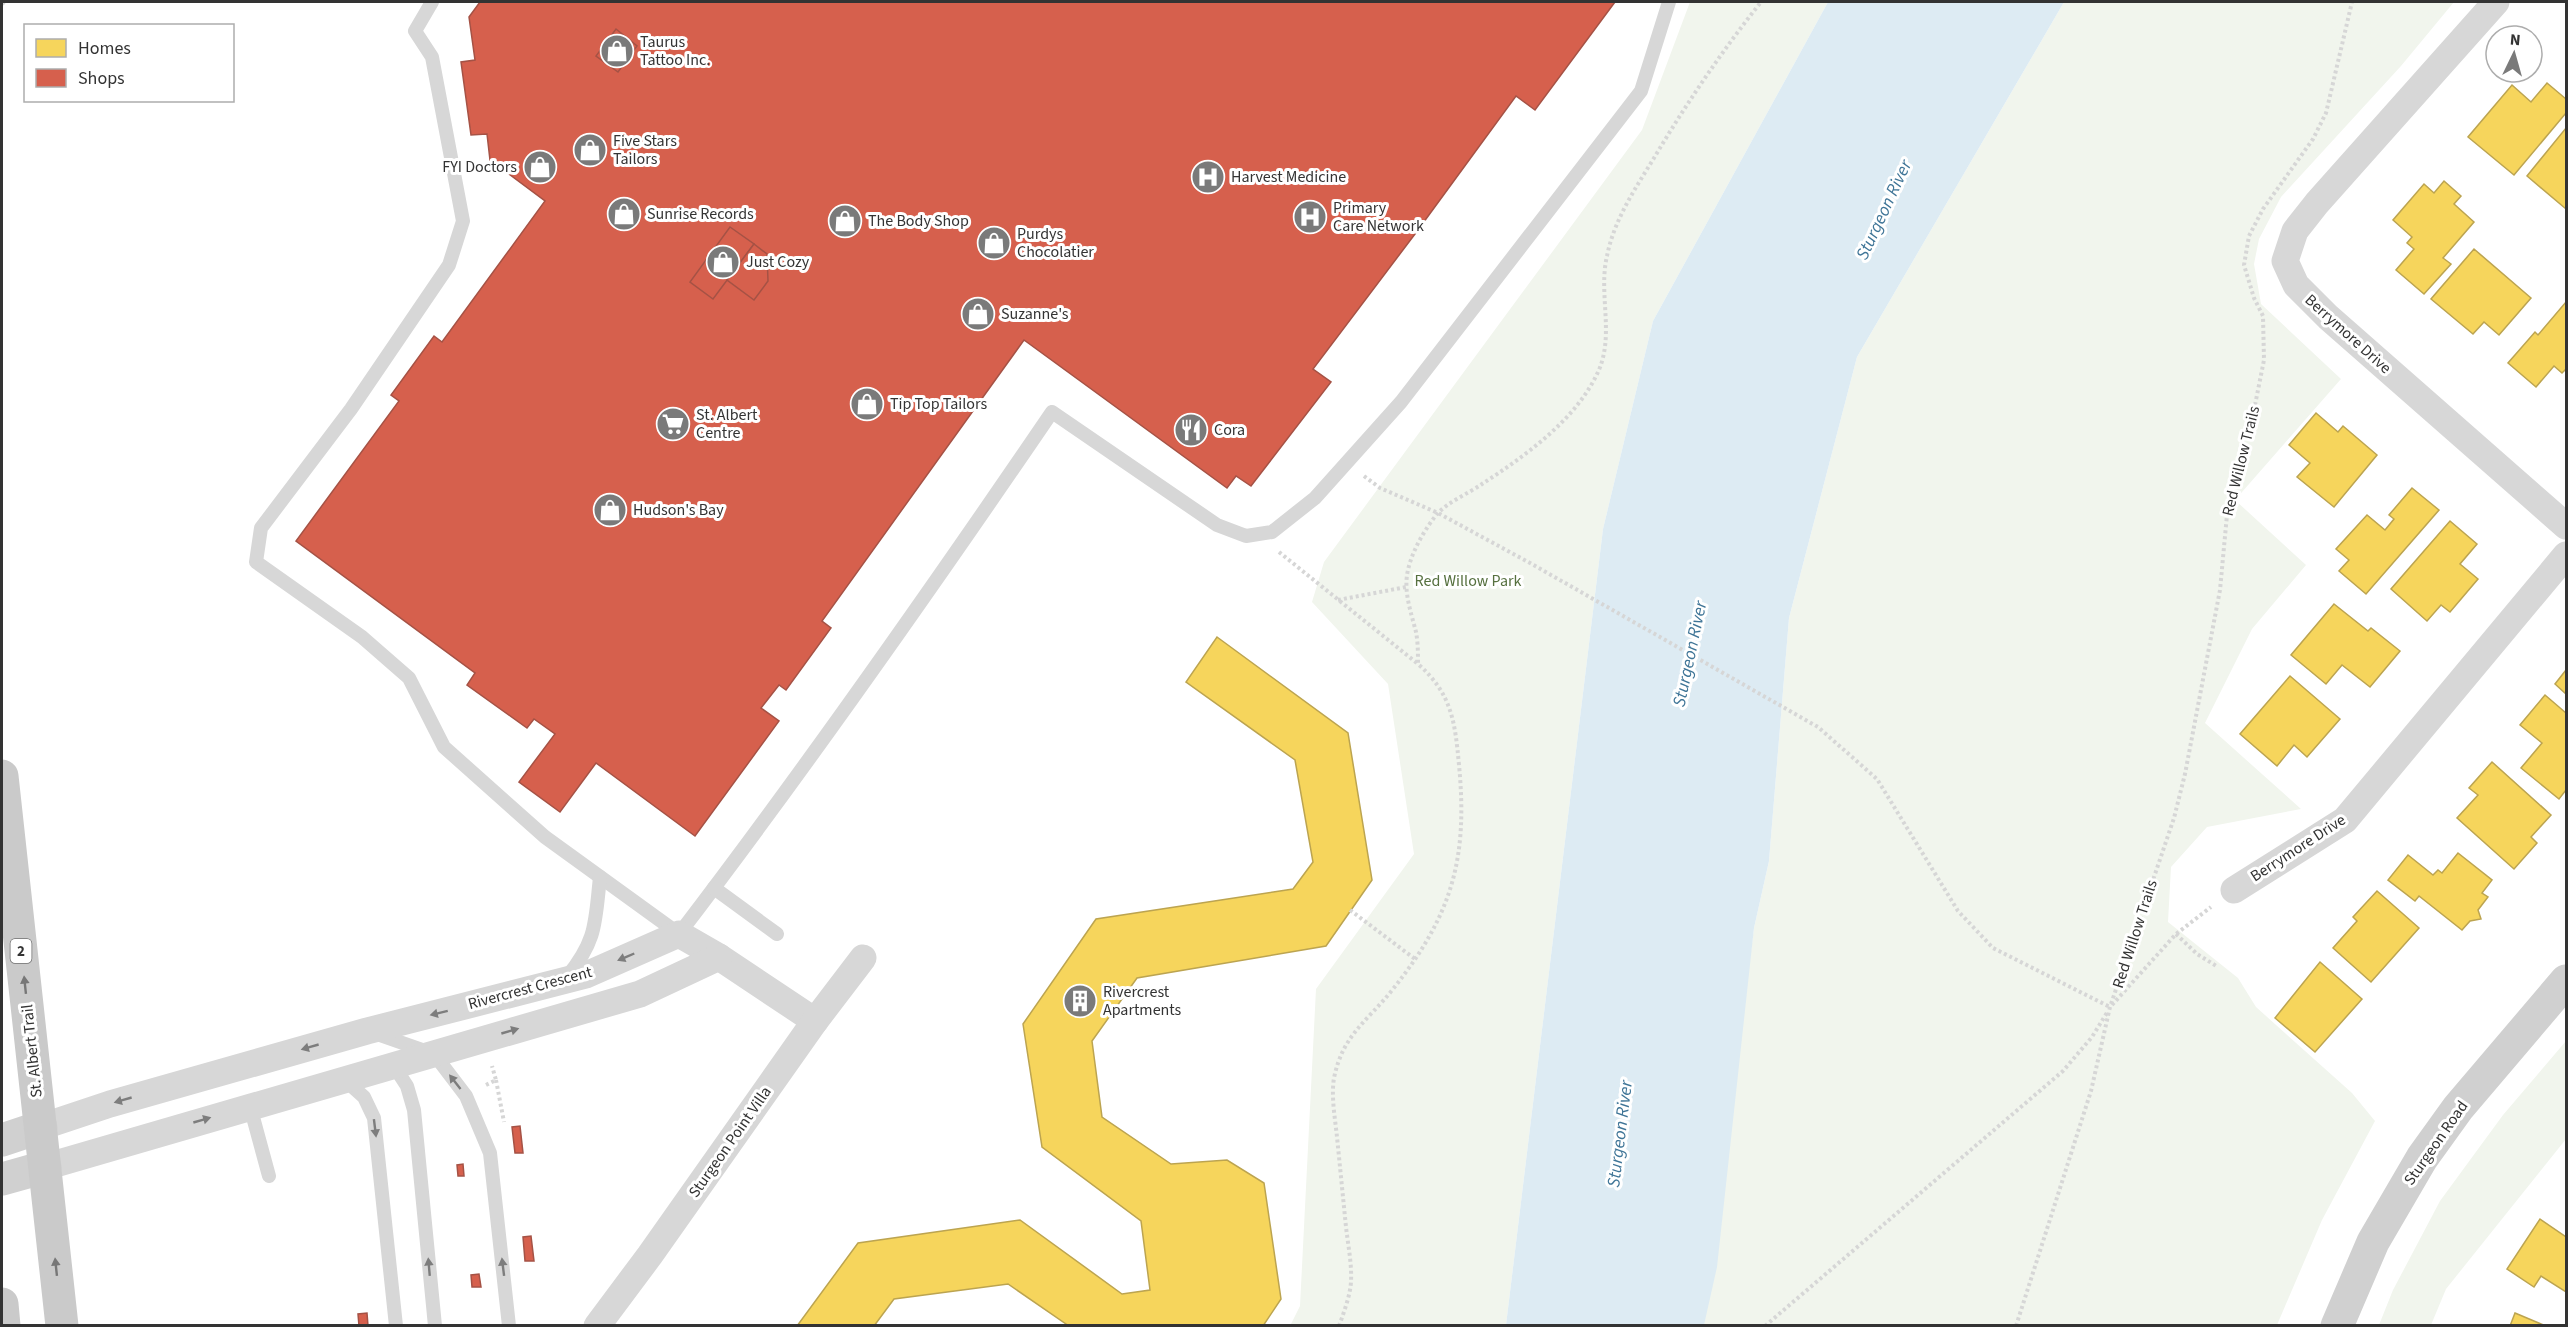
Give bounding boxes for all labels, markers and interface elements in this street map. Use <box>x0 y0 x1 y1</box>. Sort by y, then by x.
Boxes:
legend <box>24 24 234 102</box>
north arrow <box>2484 24 2544 84</box>
text: N <box>2509 29 2521 51</box>
place label: Taurus Tattoo Inc. <box>640 31 710 71</box>
shop icon: Taurus Tattoo Inc. <box>599 33 635 69</box>
text: Homes <box>78 36 131 61</box>
text: Shops <box>78 66 125 91</box>
place label: Five Stars Tailors <box>613 130 677 170</box>
shop icon: Five Stars Tailors <box>572 132 608 168</box>
shop icon: FYI Doctors <box>522 149 558 185</box>
water label: Sturgeon River <box>1850 155 1918 264</box>
place label: FYI Doctors <box>442 156 517 178</box>
hospital icon: Harvest Medicine <box>1190 159 1226 195</box>
place label: Harvest Medicine <box>1231 166 1346 188</box>
shop icon: Sunrise Records <box>606 196 642 232</box>
place label: Primary Care Network <box>1333 197 1424 237</box>
hospital icon: Primary Care Network <box>1292 199 1328 235</box>
place label: Sunrise Records <box>647 203 754 225</box>
shop icon: The Body Shop <box>827 203 863 239</box>
place label: The Body Shop <box>868 210 969 232</box>
place label: Purdys Chocolatier <box>1017 223 1094 263</box>
shop icon: Purdys Chocolatier <box>976 225 1012 261</box>
shop icon: Just Cozy <box>705 244 741 280</box>
place label: Just Cozy <box>746 251 810 273</box>
street label: Berrymore Drive <box>2300 289 2396 379</box>
shop icon: Suzanne's <box>960 296 996 332</box>
place label: Suzanne's <box>1001 303 1069 325</box>
shop icon: Tip Top Tailors <box>849 386 885 422</box>
place label: Tip Top Tailors <box>890 393 988 415</box>
street label: Red Willow Trails <box>2217 403 2265 518</box>
place label: St. Albert Centre <box>696 404 758 444</box>
supermarket icon: St. Albert Centre <box>655 406 691 442</box>
restaurant icon: Cora <box>1173 412 1209 448</box>
place label: Cora <box>1214 419 1245 441</box>
shop icon: Hudson's Bay <box>592 492 628 528</box>
place label: Hudson's Bay <box>633 499 724 521</box>
park label: Red Willow Park <box>1415 570 1522 592</box>
water label: Sturgeon River <box>1667 598 1714 709</box>
street label: Berrymore Drive <box>2246 809 2350 887</box>
street label: Red Willow Trails <box>2107 877 2163 991</box>
road number: 2 <box>10 939 32 963</box>
one-way arrow <box>617 953 634 962</box>
street label: Rivercrest Crescent <box>466 961 595 1015</box>
one-way arrow <box>20 976 30 995</box>
place label: Rivercrest Apartments <box>1103 981 1182 1021</box>
building icon: Rivercrest Apartments <box>1062 983 1098 1019</box>
street label: St. Albert Trail <box>16 1003 48 1099</box>
one-way arrow <box>430 1008 448 1018</box>
one-way arrow <box>501 1026 519 1036</box>
one-way arrow <box>301 1043 319 1052</box>
one-way arrow <box>450 1074 462 1089</box>
water label: Sturgeon River <box>1601 1078 1639 1189</box>
street label: Sturgeon Point Villa <box>683 1082 777 1202</box>
one-way arrow <box>114 1096 132 1105</box>
street label: Sturgeon Road <box>2399 1096 2473 1190</box>
one-way arrow <box>193 1115 211 1124</box>
one-way arrow <box>370 1118 380 1137</box>
one-way arrow <box>51 1258 61 1277</box>
one-way arrow <box>424 1258 434 1277</box>
one-way arrow <box>498 1258 508 1277</box>

